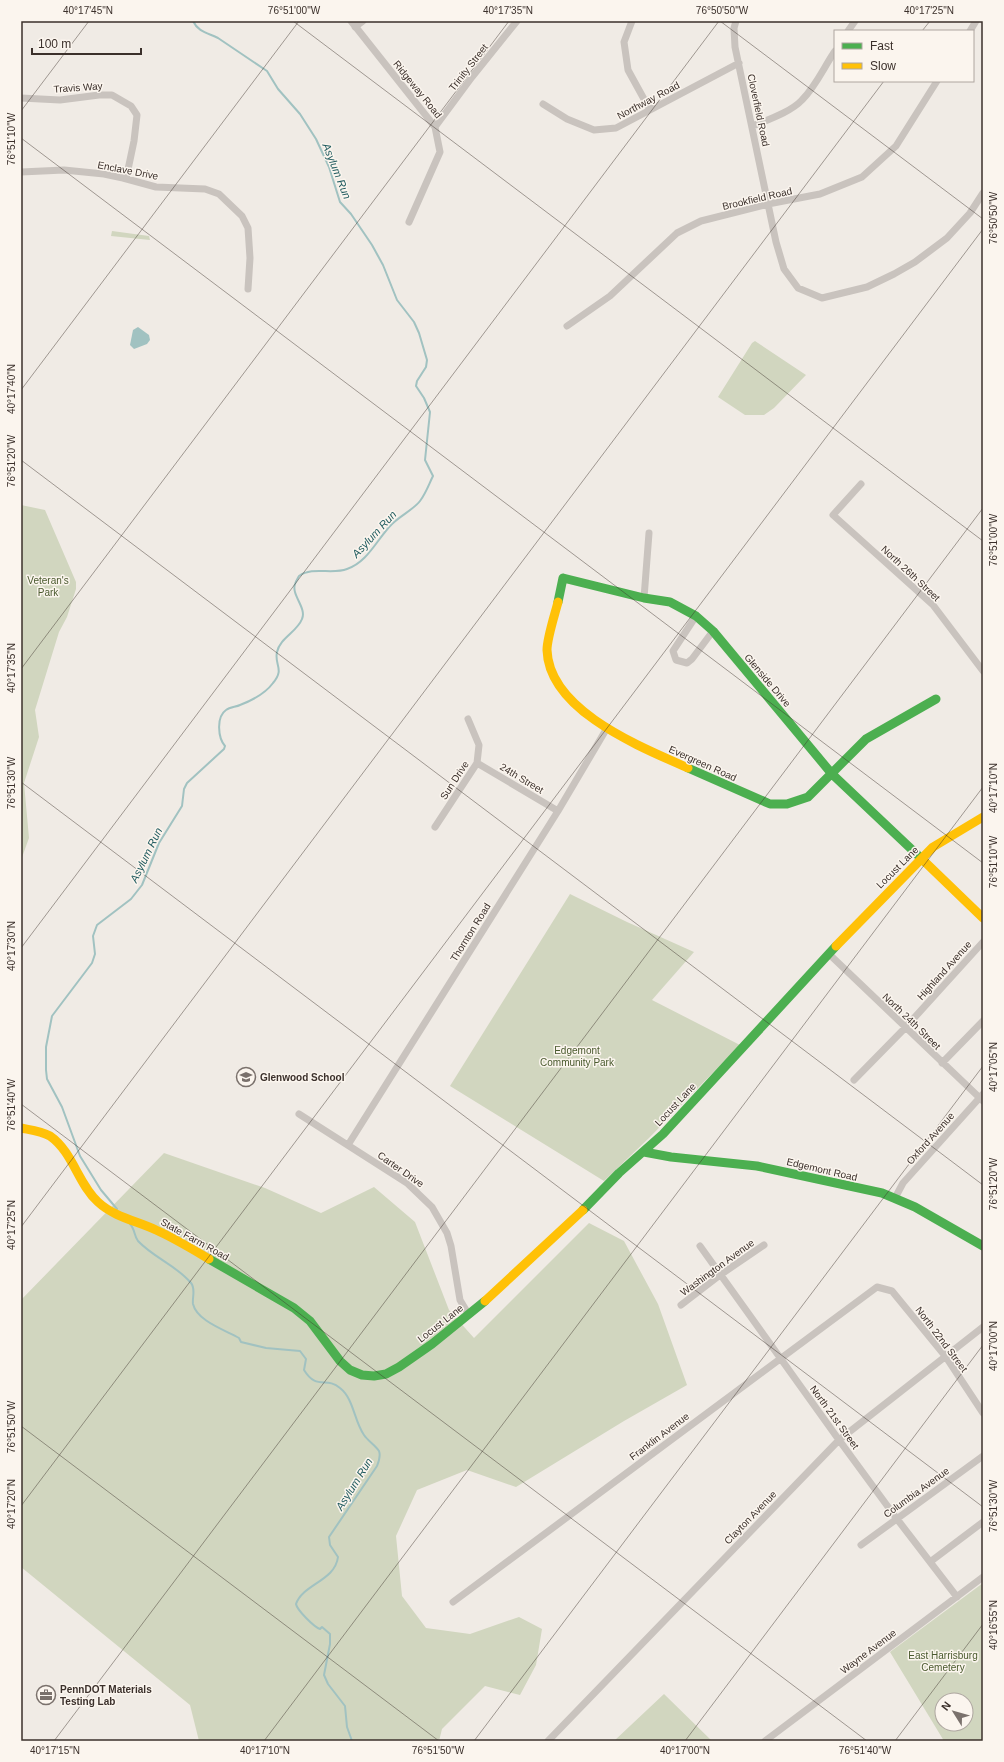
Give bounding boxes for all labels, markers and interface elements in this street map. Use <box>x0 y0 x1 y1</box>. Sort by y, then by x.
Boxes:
text: 40°17'45"N <box>63 5 113 16</box>
text: 76°51'00"W <box>268 5 321 16</box>
text: 40°17'35"N <box>483 5 533 16</box>
text: 76°50'50"W <box>696 5 749 16</box>
text: 40°17'25"N <box>904 5 954 16</box>
scale bar <box>32 30 141 56</box>
legend <box>834 30 974 82</box>
text: 100 m <box>38 37 71 51</box>
text: Fast <box>870 39 894 53</box>
street label: Trinity Street <box>447 42 490 93</box>
street label: Ridgeway Road <box>391 58 444 120</box>
text: Slow <box>870 59 896 73</box>
street label: Cloverfield Road <box>745 73 772 147</box>
street label: Northway Road <box>615 79 681 121</box>
street label: Travis Way <box>53 80 103 95</box>
text: 76°51'10"W <box>6 112 17 165</box>
water label: Asylum Run <box>320 140 354 201</box>
street label: Enclave Drive <box>97 159 160 182</box>
street label: Brookfield Road <box>721 185 793 212</box>
text: 76°50'50"W <box>988 191 999 244</box>
text: 40°17'40"N <box>6 364 17 414</box>
text: 76°51'20"W <box>6 434 17 487</box>
water label: Asylum Run <box>349 508 399 561</box>
text: 76°51'00"W <box>988 513 999 566</box>
street label: North 26th Street <box>879 543 942 604</box>
park label: Veteran's Park <box>27 575 69 598</box>
text: 40°17'35"N <box>6 643 17 693</box>
street label: Glenside Drive <box>742 652 793 709</box>
street label: Evergreen Road <box>667 744 738 783</box>
text: 76°51'30"W <box>6 756 17 809</box>
street label: Sun Drive <box>438 758 471 802</box>
street label: 24th Street <box>498 761 546 796</box>
text: 40°17'10"N <box>988 763 999 813</box>
water label: Asylum Run <box>127 826 164 885</box>
text: 76°51'10"W <box>988 835 999 888</box>
street label: Locust Lane <box>874 844 921 891</box>
street label: Thornton Road <box>448 901 493 963</box>
text: 40°17'30"N <box>6 921 17 971</box>
street label: Highland Avenue <box>915 938 974 1002</box>
street label: North 24th Street <box>880 991 943 1052</box>
text: 40°17'05"N <box>988 1042 999 1092</box>
park label: Edgemont Community Park <box>540 1045 615 1068</box>
school or university icon: Glenwood School <box>235 1066 257 1088</box>
place label: Glenwood School <box>260 1072 345 1083</box>
text: 76°51'40"W <box>6 1078 17 1131</box>
street label: Locust Lane <box>653 1080 698 1128</box>
street label: Oxford Avenue <box>904 1110 957 1167</box>
street label: Carter Drive <box>375 1149 426 1190</box>
street label: Edgemont Road <box>785 1156 858 1183</box>
text: 76°51'20"W <box>988 1157 999 1210</box>
text: 40°17'25"N <box>6 1200 17 1250</box>
street label: State Farm Road <box>159 1216 231 1263</box>
street label: Washington Avenue <box>678 1237 757 1298</box>
street label: Locust Lane <box>415 1302 466 1345</box>
street label: North 22nd Street <box>913 1304 970 1374</box>
text: 40°17'00"N <box>988 1321 999 1371</box>
street label: North 21st Street <box>808 1383 861 1451</box>
text: 76°51'50"W <box>6 1400 17 1453</box>
street label: Franklin Avenue <box>627 1410 692 1462</box>
water label: Asylum Run <box>333 1456 375 1513</box>
street label: Columbia Avenue <box>881 1465 952 1520</box>
text: 40°17'20"N <box>6 1479 17 1529</box>
text: 76°51'30"W <box>988 1479 999 1532</box>
street label: Clayton Avenue <box>722 1488 779 1546</box>
text: 40°16'55"N <box>988 1600 999 1650</box>
street label: Wayne Avenue <box>838 1627 899 1676</box>
park label: East Harrisburg Cemetery <box>908 1650 978 1673</box>
office icon: PennDOT Materials Testing Lab <box>35 1684 57 1706</box>
place label: PennDOT Materials Testing Lab <box>60 1684 152 1707</box>
north arrow <box>934 1692 974 1732</box>
text: N <box>939 1699 953 1713</box>
text: 40°17'15"N <box>30 1745 80 1756</box>
text: 40°17'10"N <box>240 1745 290 1756</box>
text: 76°51'50"W <box>412 1745 465 1756</box>
text: 40°17'00"N <box>660 1745 710 1756</box>
text: 76°51'40"W <box>839 1745 892 1756</box>

